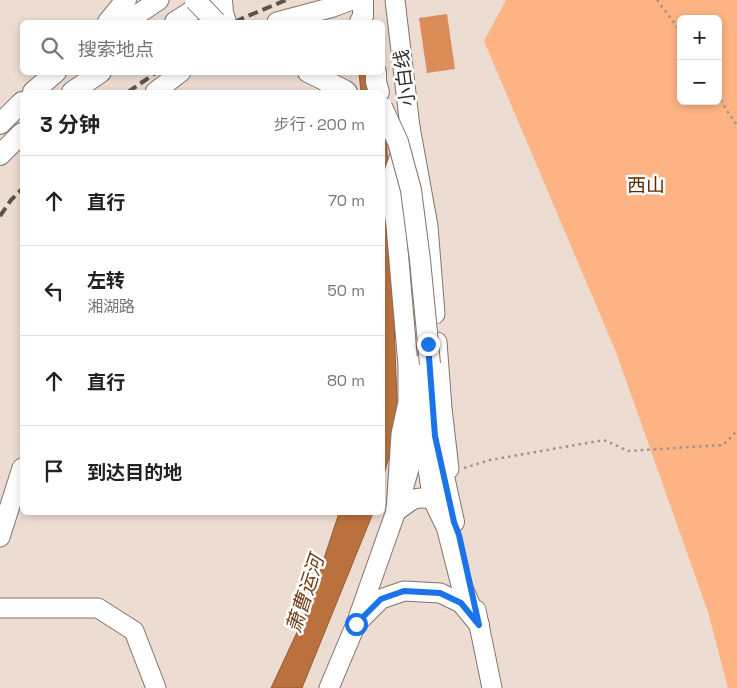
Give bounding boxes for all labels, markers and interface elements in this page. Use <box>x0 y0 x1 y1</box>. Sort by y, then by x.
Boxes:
map controls <box>677 15 722 105</box>
button: + <box>677 15 722 60</box>
search box <box>20 20 385 75</box>
icon: search <box>38 34 66 62</box>
text: 搜索地点 <box>78 37 154 62</box>
street label: 小白线 <box>389 48 420 108</box>
button: − <box>677 60 722 105</box>
text: 3 分钟 <box>40 111 100 138</box>
text: 步行 · 200 m <box>274 114 365 135</box>
park label: 西山 <box>627 173 665 198</box>
icon: ahead <box>40 187 68 215</box>
text: 直行 <box>87 190 125 215</box>
text: 70 m <box>328 190 365 211</box>
text: 左转 <box>87 268 125 293</box>
icon: left <box>40 277 68 305</box>
text: 50 m <box>327 280 365 301</box>
text: 湘湖路 <box>87 296 135 317</box>
route end <box>417 333 440 356</box>
icon: ahead <box>40 367 68 395</box>
text: 直行 <box>87 370 125 395</box>
text: 80 m <box>327 370 365 391</box>
icon: arrive <box>40 457 68 485</box>
text: 到达目的地 <box>87 460 182 485</box>
water label: 萧曹运河 <box>280 548 331 636</box>
route start <box>345 613 368 636</box>

